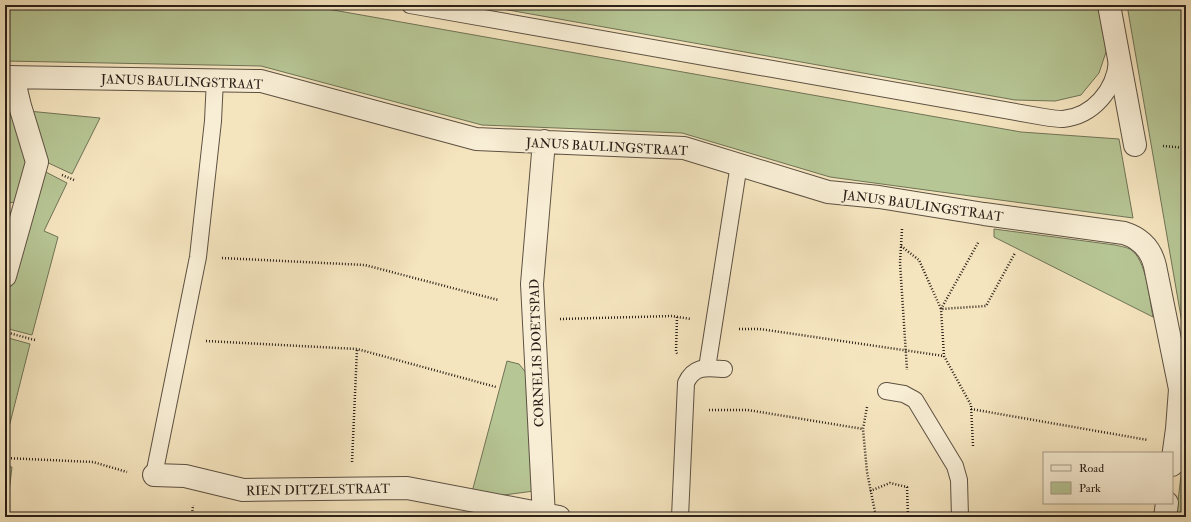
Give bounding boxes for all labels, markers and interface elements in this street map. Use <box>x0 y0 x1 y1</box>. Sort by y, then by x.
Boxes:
street label: JANUS BAULINGSTRAAT <box>100 71 264 93</box>
street label: JANUS BAULINGSTRAAT <box>524 135 689 159</box>
street label: JANUS BAULINGSTRAAT <box>840 187 1005 225</box>
street label: CORNELIS DOETSPAD <box>526 279 548 427</box>
legend <box>1043 452 1173 504</box>
text: Road <box>1079 461 1104 476</box>
street label: RIEN DITZELSTRAAT <box>246 481 391 499</box>
text: Park <box>1079 481 1101 496</box>

